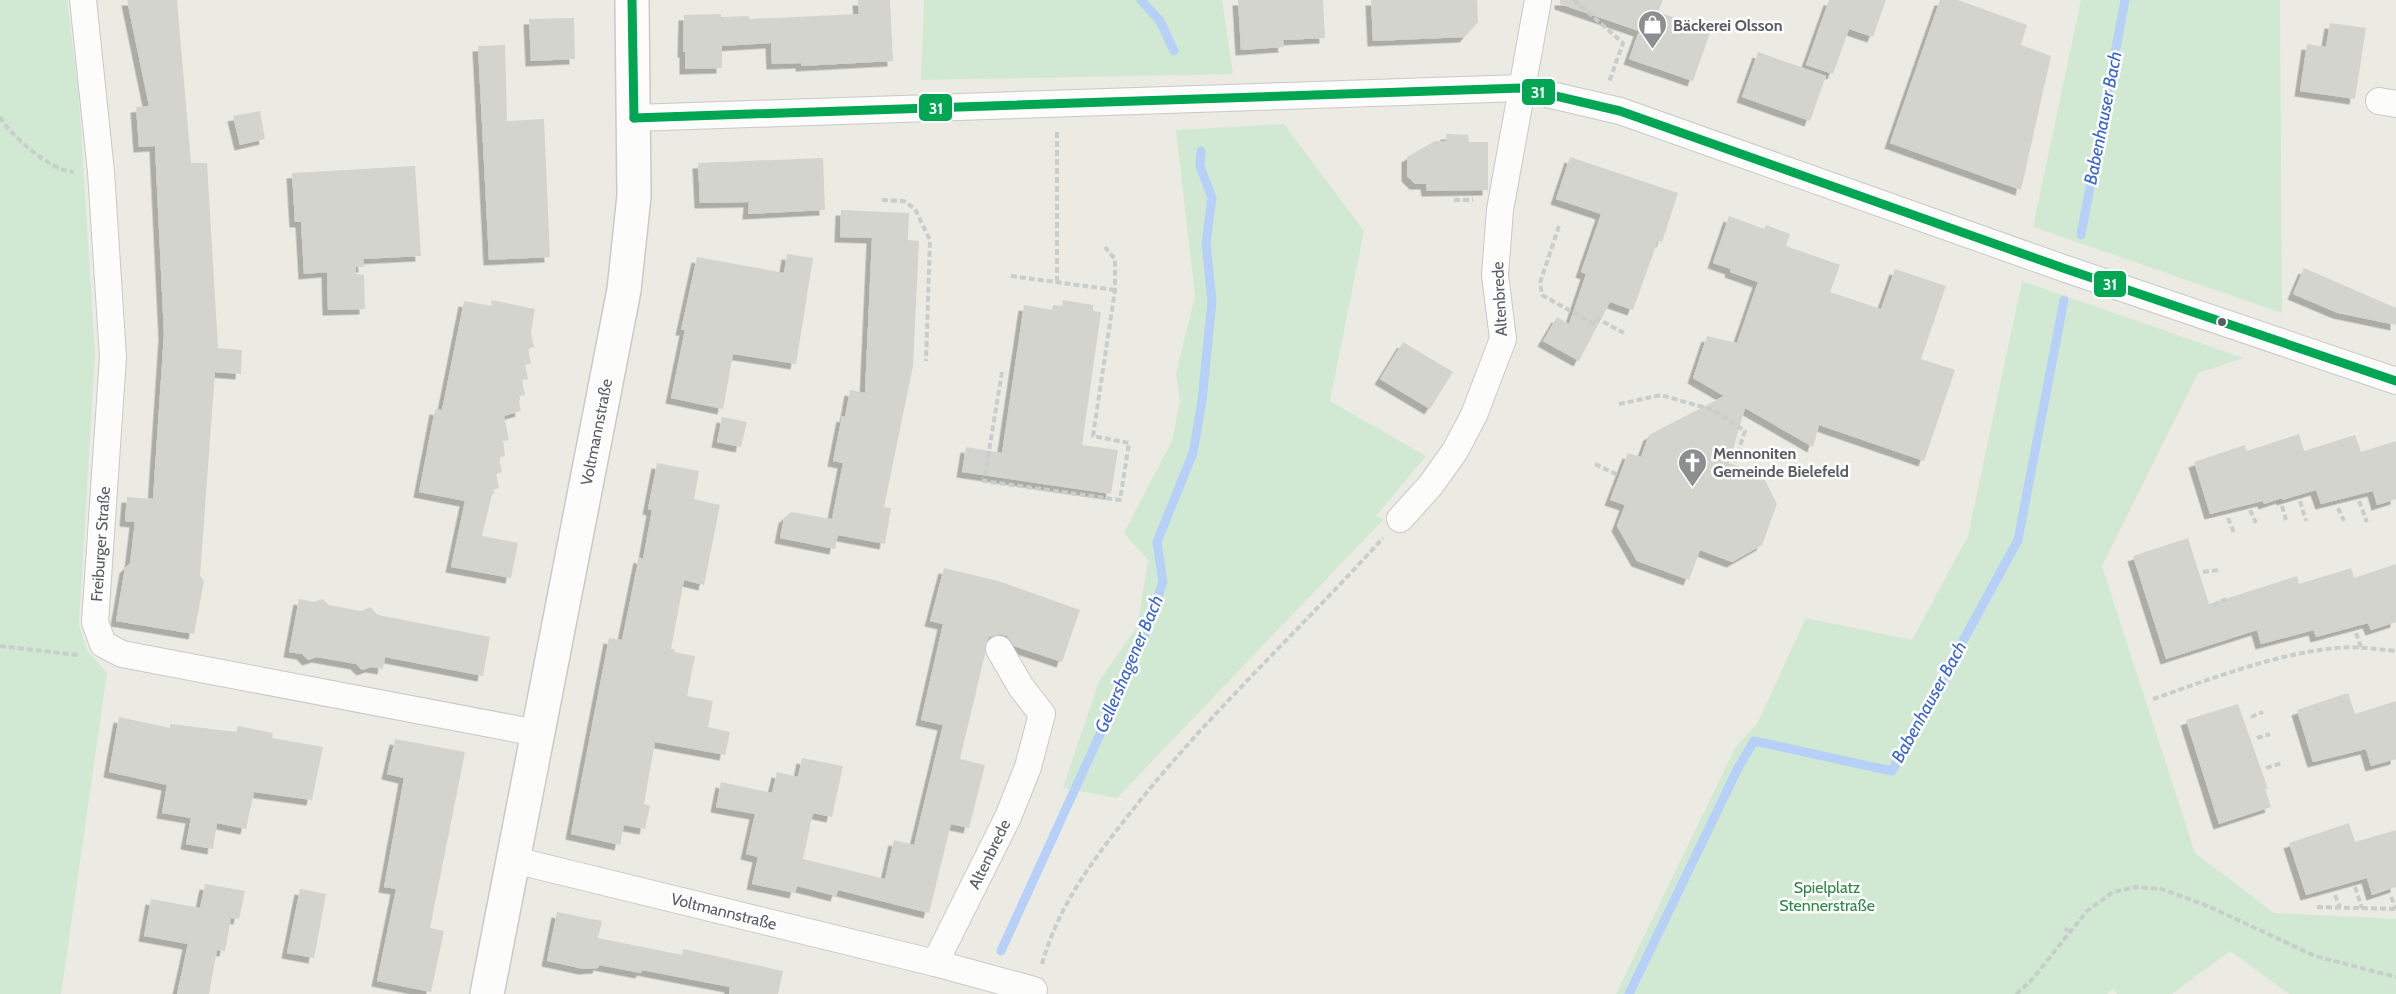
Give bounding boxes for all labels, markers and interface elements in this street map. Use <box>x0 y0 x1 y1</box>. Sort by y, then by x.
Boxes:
shop icon: Bäckerei Olsson <box>1636 9 1668 51</box>
place label: Bäckerei Olsson <box>1673 16 1783 35</box>
water label: Babenhauser Bach <box>2079 50 2127 186</box>
line badge: 31 <box>1521 78 1556 106</box>
text: 31 <box>1531 83 1545 102</box>
line badge: 31 <box>918 93 953 122</box>
text: 31 <box>929 99 943 118</box>
street label: Altenbrede <box>1488 261 1511 337</box>
line badge: 31 <box>2093 270 2127 298</box>
text: 31 <box>2103 275 2117 294</box>
unlabelled marker <box>2216 316 2228 328</box>
street label: Voltmannstraße <box>577 377 616 487</box>
place label: Mennoniten Gemeinde Bielefeld <box>1713 444 1849 481</box>
church icon: Mennoniten Gemeinde Bielefeld <box>1676 446 1708 488</box>
street label: Freiburger Straße <box>87 486 114 602</box>
water label: Gellershagener Bach <box>1090 592 1168 736</box>
water label: Babenhauser Bach <box>1887 638 1971 766</box>
street label: Altenbrede <box>964 816 1014 892</box>
park label: Spielplatz Stennerstraße <box>1779 878 1875 915</box>
street label: Voltmannstraße <box>669 889 779 934</box>

